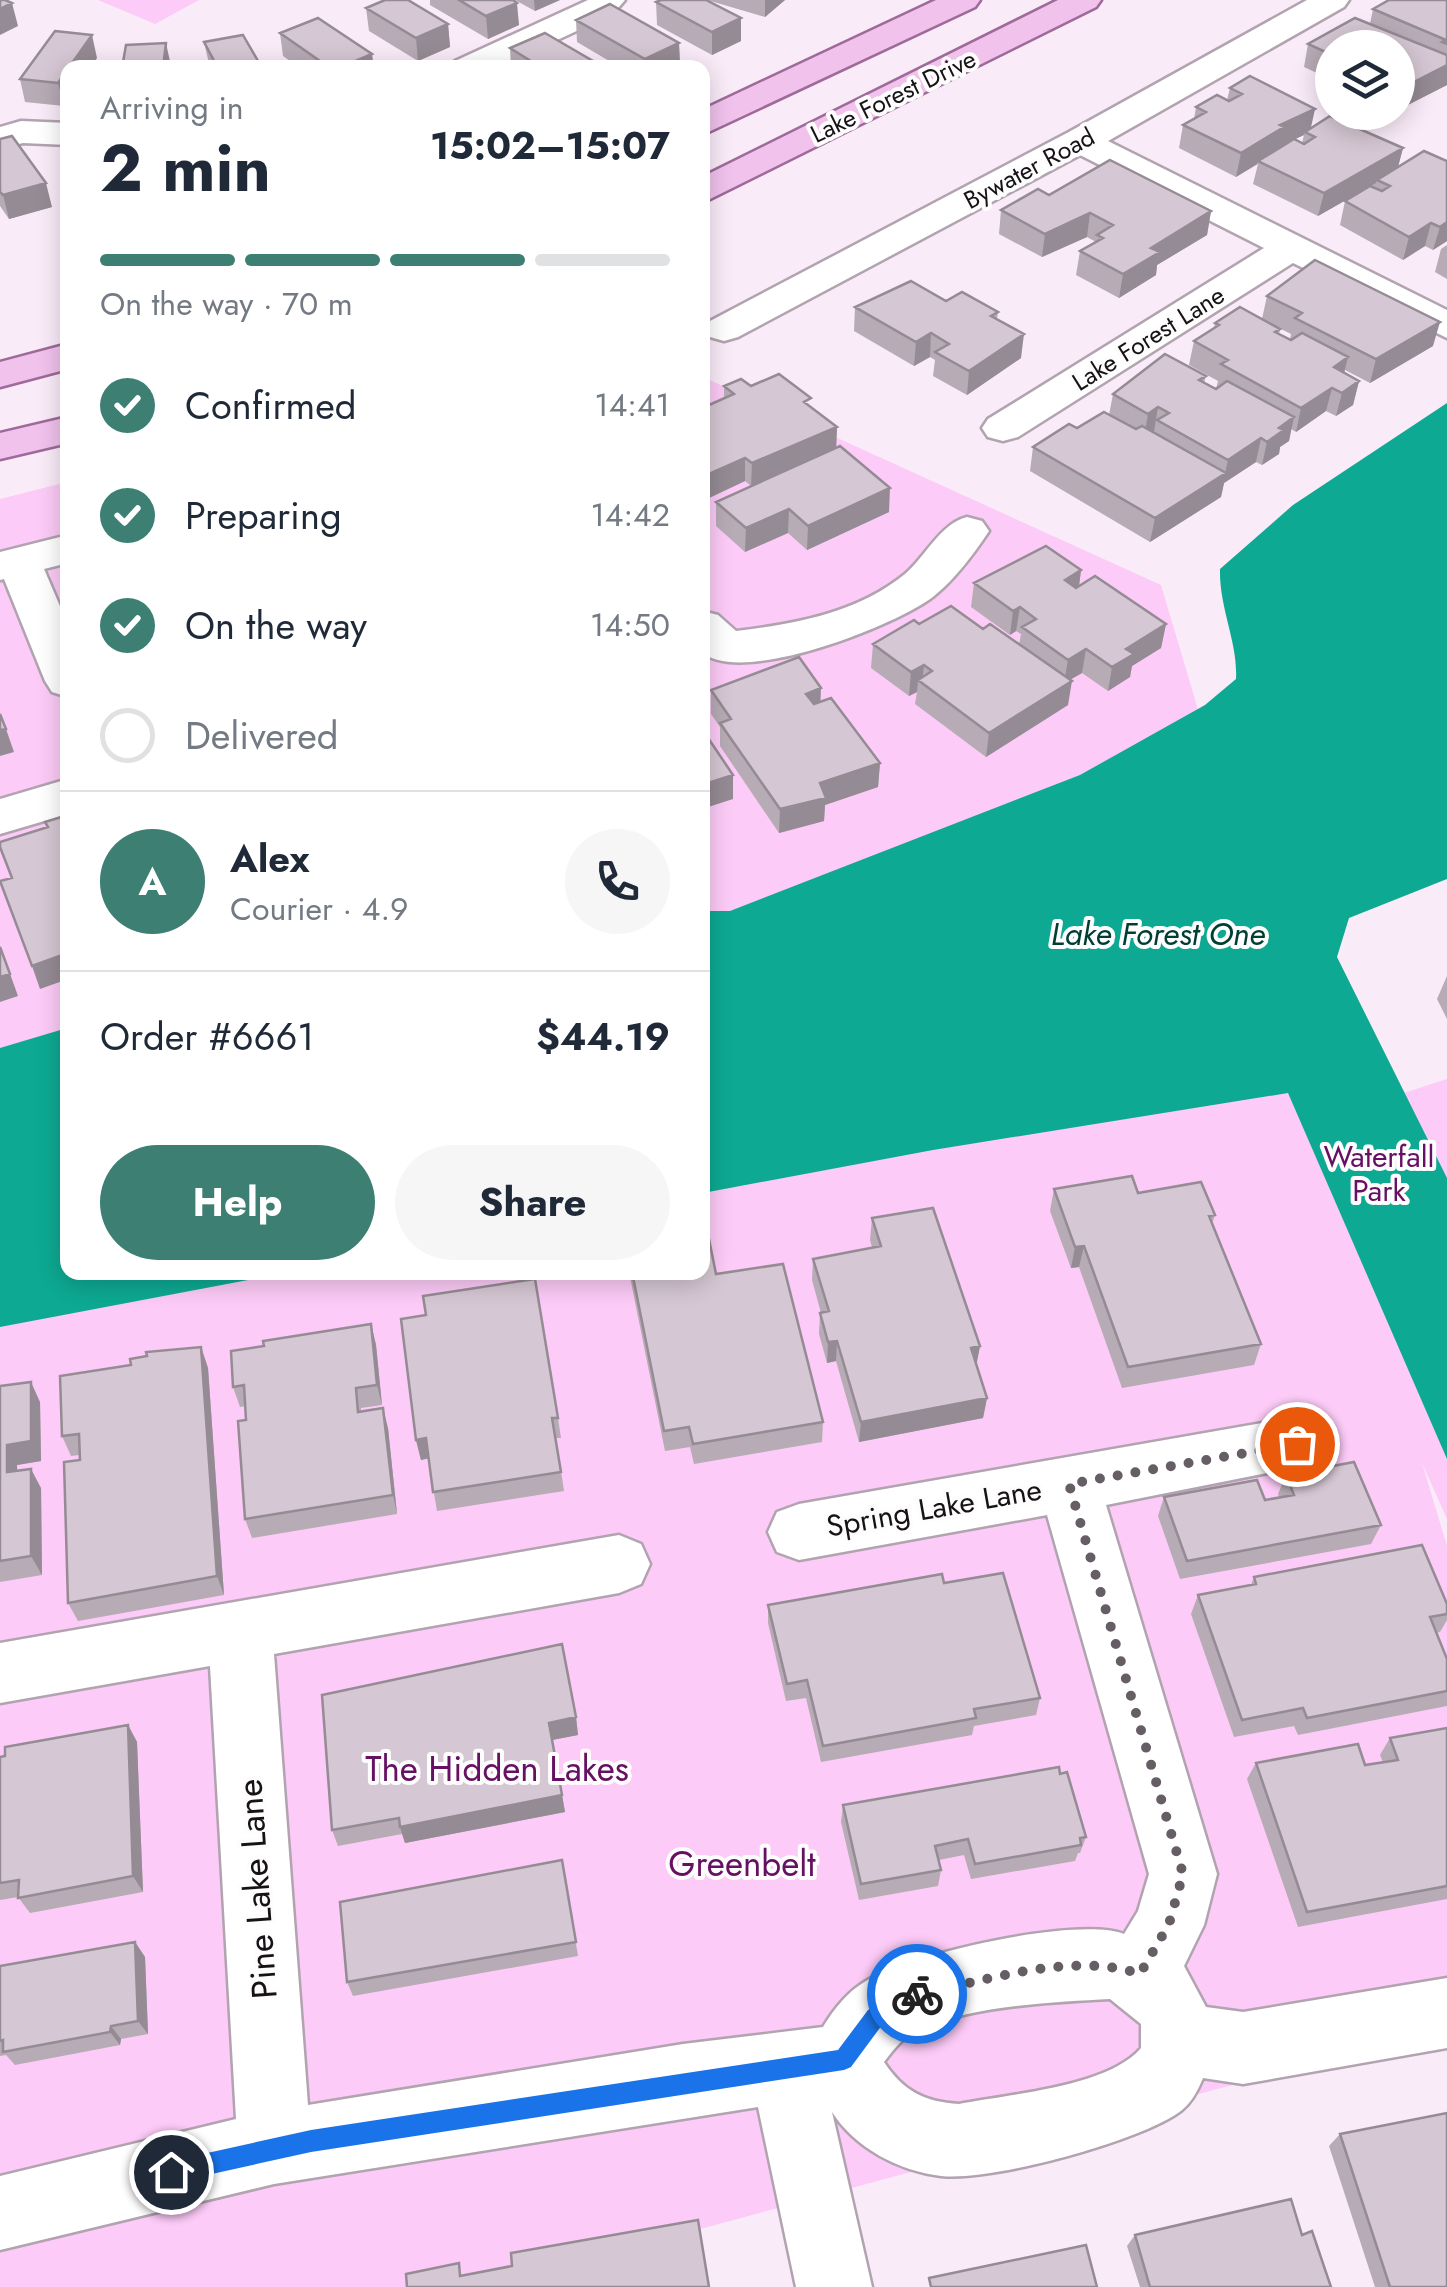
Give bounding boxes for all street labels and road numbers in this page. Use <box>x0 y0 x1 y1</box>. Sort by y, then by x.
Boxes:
street label: Lake Forest Drive <box>804 40 982 152</box>
street label: Bywater Road <box>957 118 1101 218</box>
street label: Lake Forest Lane <box>1065 277 1231 399</box>
street label: Spring Lake Lane <box>823 1467 1045 1548</box>
street label: Pine Lake Lane <box>224 1777 290 2001</box>

